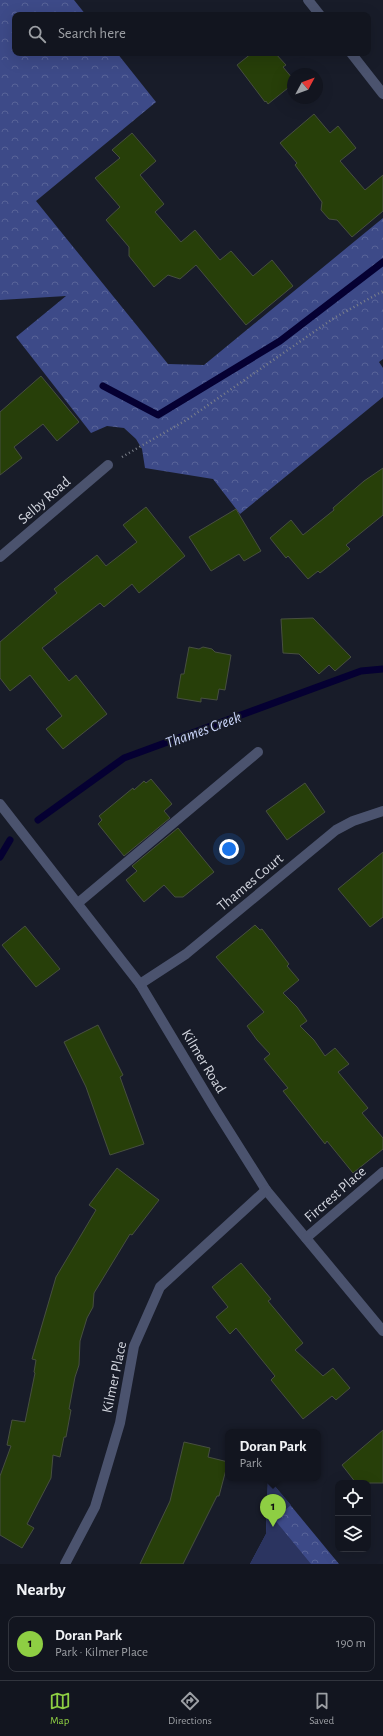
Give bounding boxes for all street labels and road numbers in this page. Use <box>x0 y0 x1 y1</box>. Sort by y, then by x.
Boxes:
street label: Selby Road <box>15 474 73 527</box>
street label: Thames Court <box>215 851 286 914</box>
street label: Kilmer Road <box>179 1027 229 1096</box>
street label: Fircrest Place <box>302 1164 369 1225</box>
street label: Kilmer Place <box>100 1340 129 1414</box>

